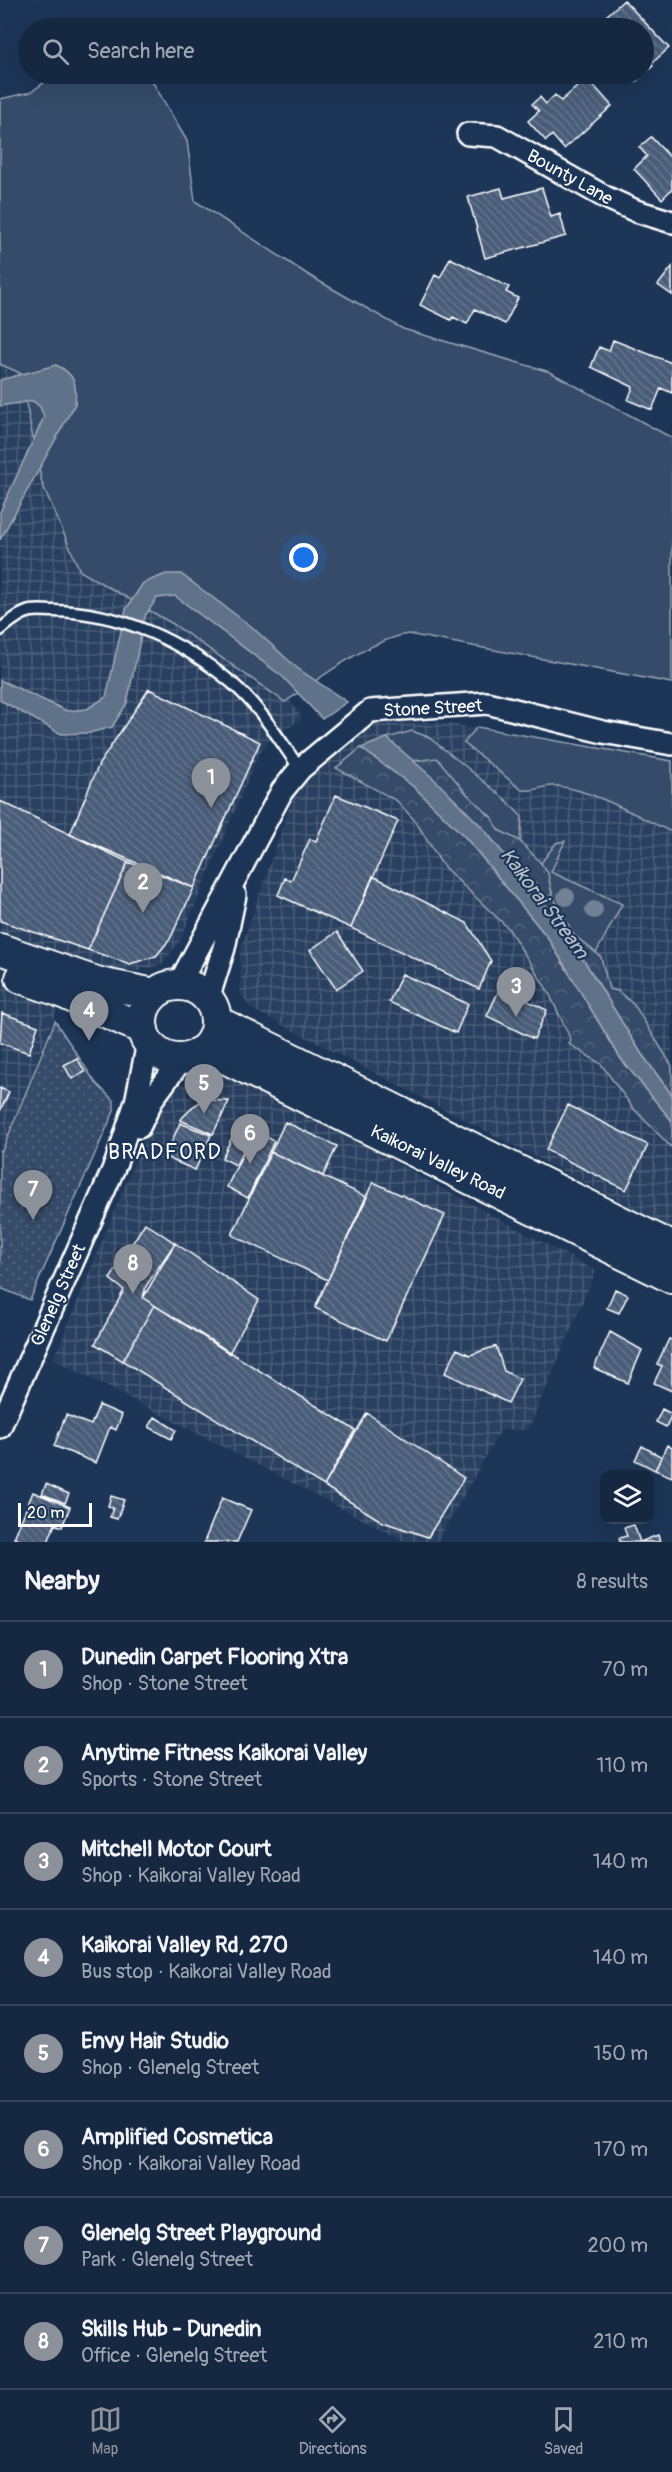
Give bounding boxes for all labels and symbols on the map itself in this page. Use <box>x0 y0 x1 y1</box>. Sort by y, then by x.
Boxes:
street label: Bounty Lane <box>523 144 617 211</box>
your location <box>289 543 318 572</box>
street label: Stone Street <box>383 694 484 723</box>
pin: 1 <box>192 758 230 808</box>
water label: Kaikorai Stream <box>495 843 595 964</box>
pin: 2 <box>124 864 162 913</box>
pin: 3 <box>496 968 536 1017</box>
pin: 4 <box>70 992 109 1041</box>
pin: 5 <box>184 1064 224 1114</box>
pin: 6 <box>230 1114 270 1164</box>
street label: Kaikorai Valley Road <box>367 1120 509 1205</box>
district label: BRADFORD <box>108 1139 222 1166</box>
pin: 7 <box>14 1170 52 1220</box>
street label: Glenelg Street <box>26 1240 92 1350</box>
pin: 8 <box>114 1244 152 1294</box>
scale bar <box>18 1500 92 1528</box>

